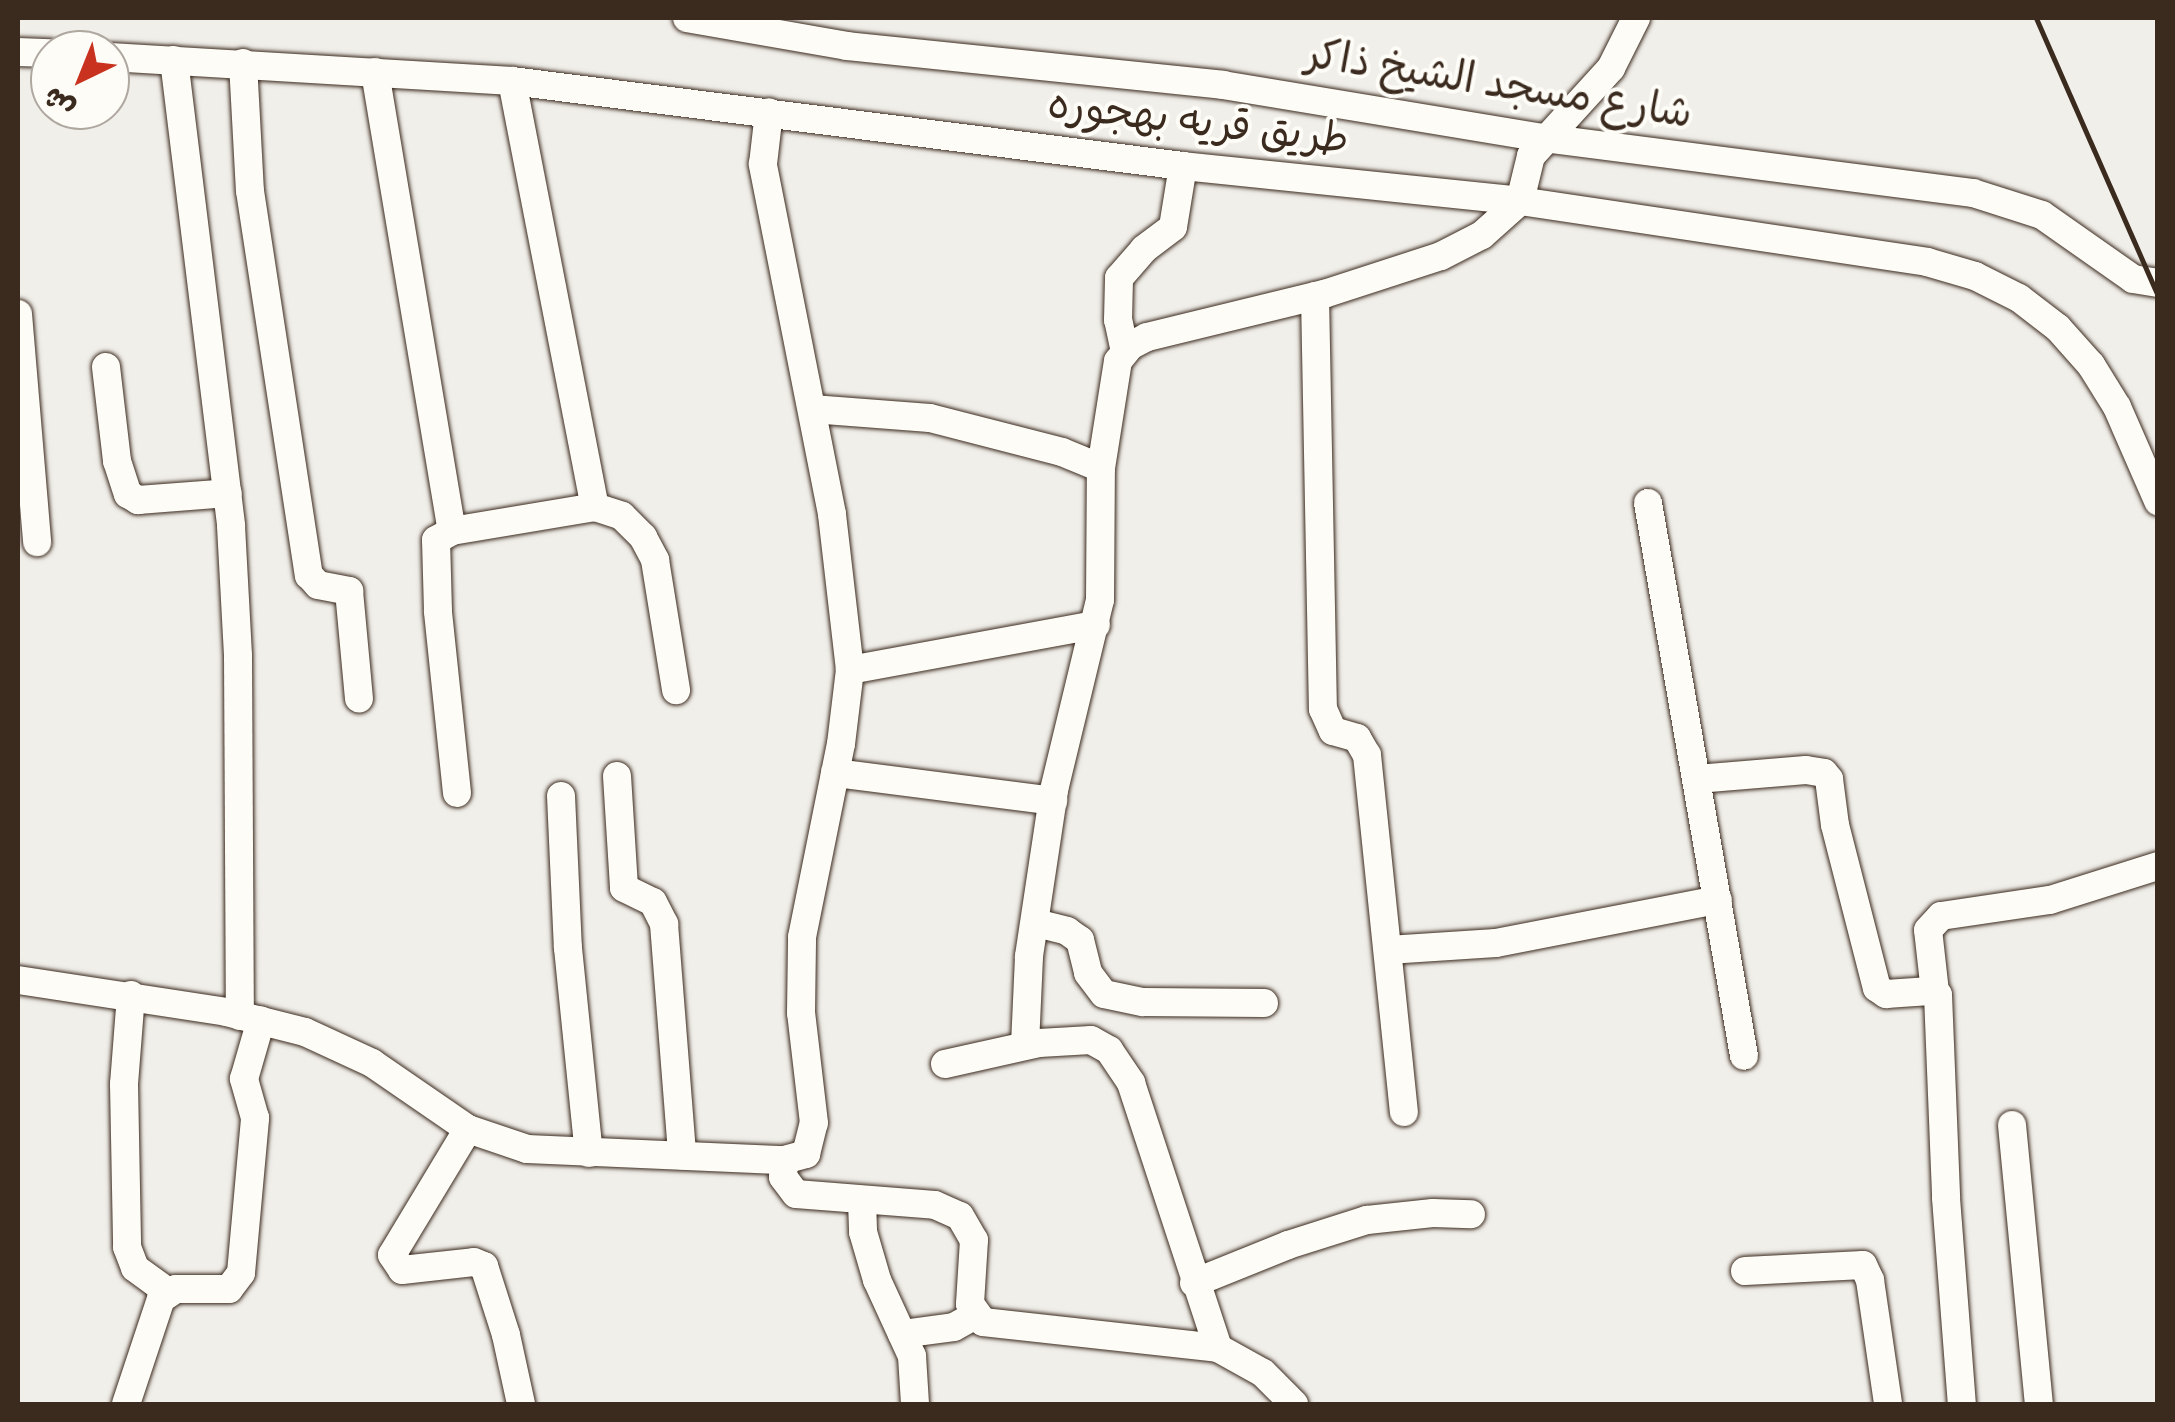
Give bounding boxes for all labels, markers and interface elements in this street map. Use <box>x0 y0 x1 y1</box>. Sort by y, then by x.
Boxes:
north arrow <box>30 30 130 130</box>
street label: شارع مسجد الشيخ ذاكر <box>1303 32 1695 142</box>
text: ش <box>35 75 86 126</box>
street label: طريق قريه بهجوره <box>1045 82 1351 168</box>

